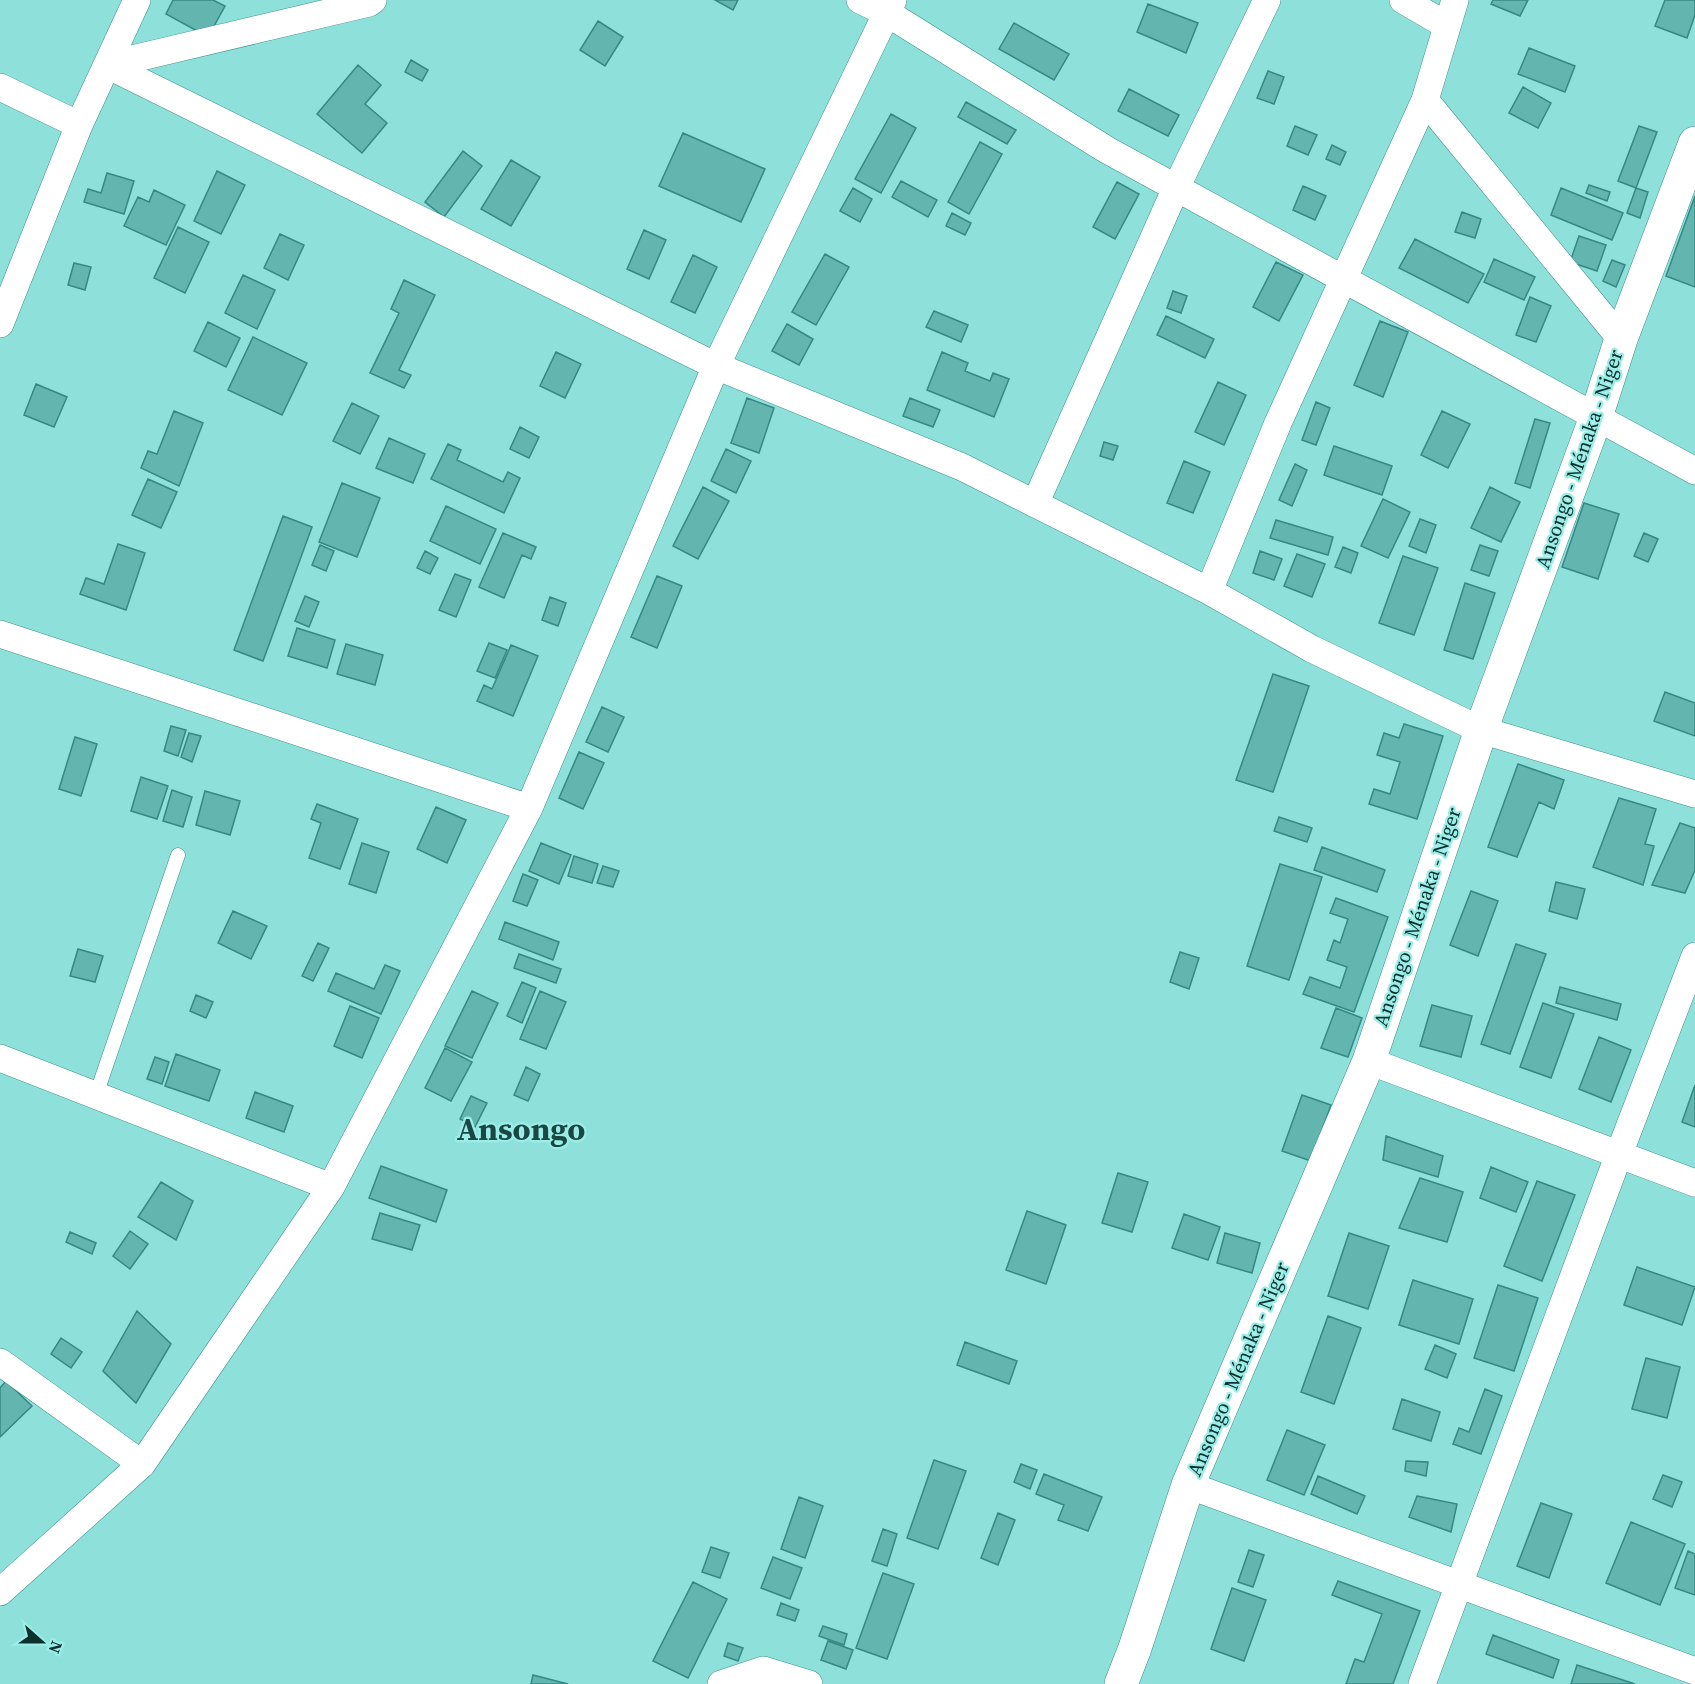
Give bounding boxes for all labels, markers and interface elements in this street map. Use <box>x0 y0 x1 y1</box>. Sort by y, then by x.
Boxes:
street label: Ansongo - Ménaka - Niger <box>1528 345 1630 572</box>
street label: Ansongo - Ménaka - Niger <box>1366 803 1468 1030</box>
district label: Ansongo <box>457 1107 585 1151</box>
street label: Ansongo - Ménaka - Niger <box>1180 1257 1296 1480</box>
north arrow <box>12 1612 72 1672</box>
text: N <box>44 1638 68 1657</box>

